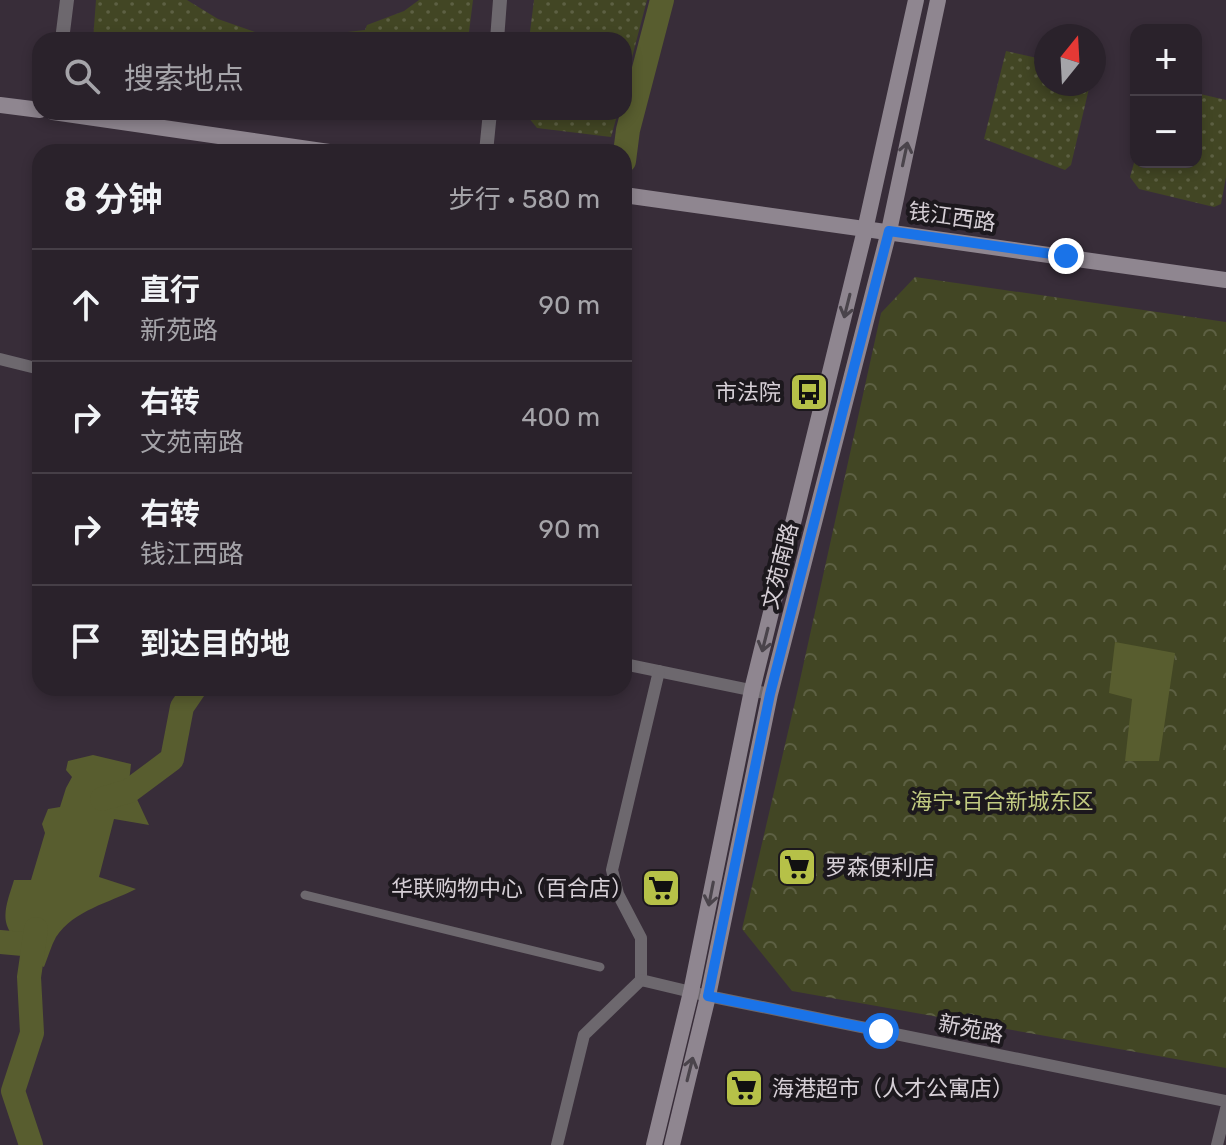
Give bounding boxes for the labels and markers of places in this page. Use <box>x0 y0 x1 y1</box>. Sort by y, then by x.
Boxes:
bus stop icon: 市法院 <box>788 371 830 413</box>
place label: 市法院 <box>715 379 781 406</box>
supermarket icon: 罗森便利店 <box>776 846 818 888</box>
place label: 罗森便利店 <box>825 854 935 881</box>
supermarket icon: 华联购物中心（百合店） <box>640 867 682 909</box>
place label: 华联购物中心（百合店） <box>391 875 633 902</box>
supermarket icon: 海港超市（人才公寓店） <box>723 1067 765 1109</box>
place label: 海港超市（人才公寓店） <box>772 1075 1014 1102</box>

